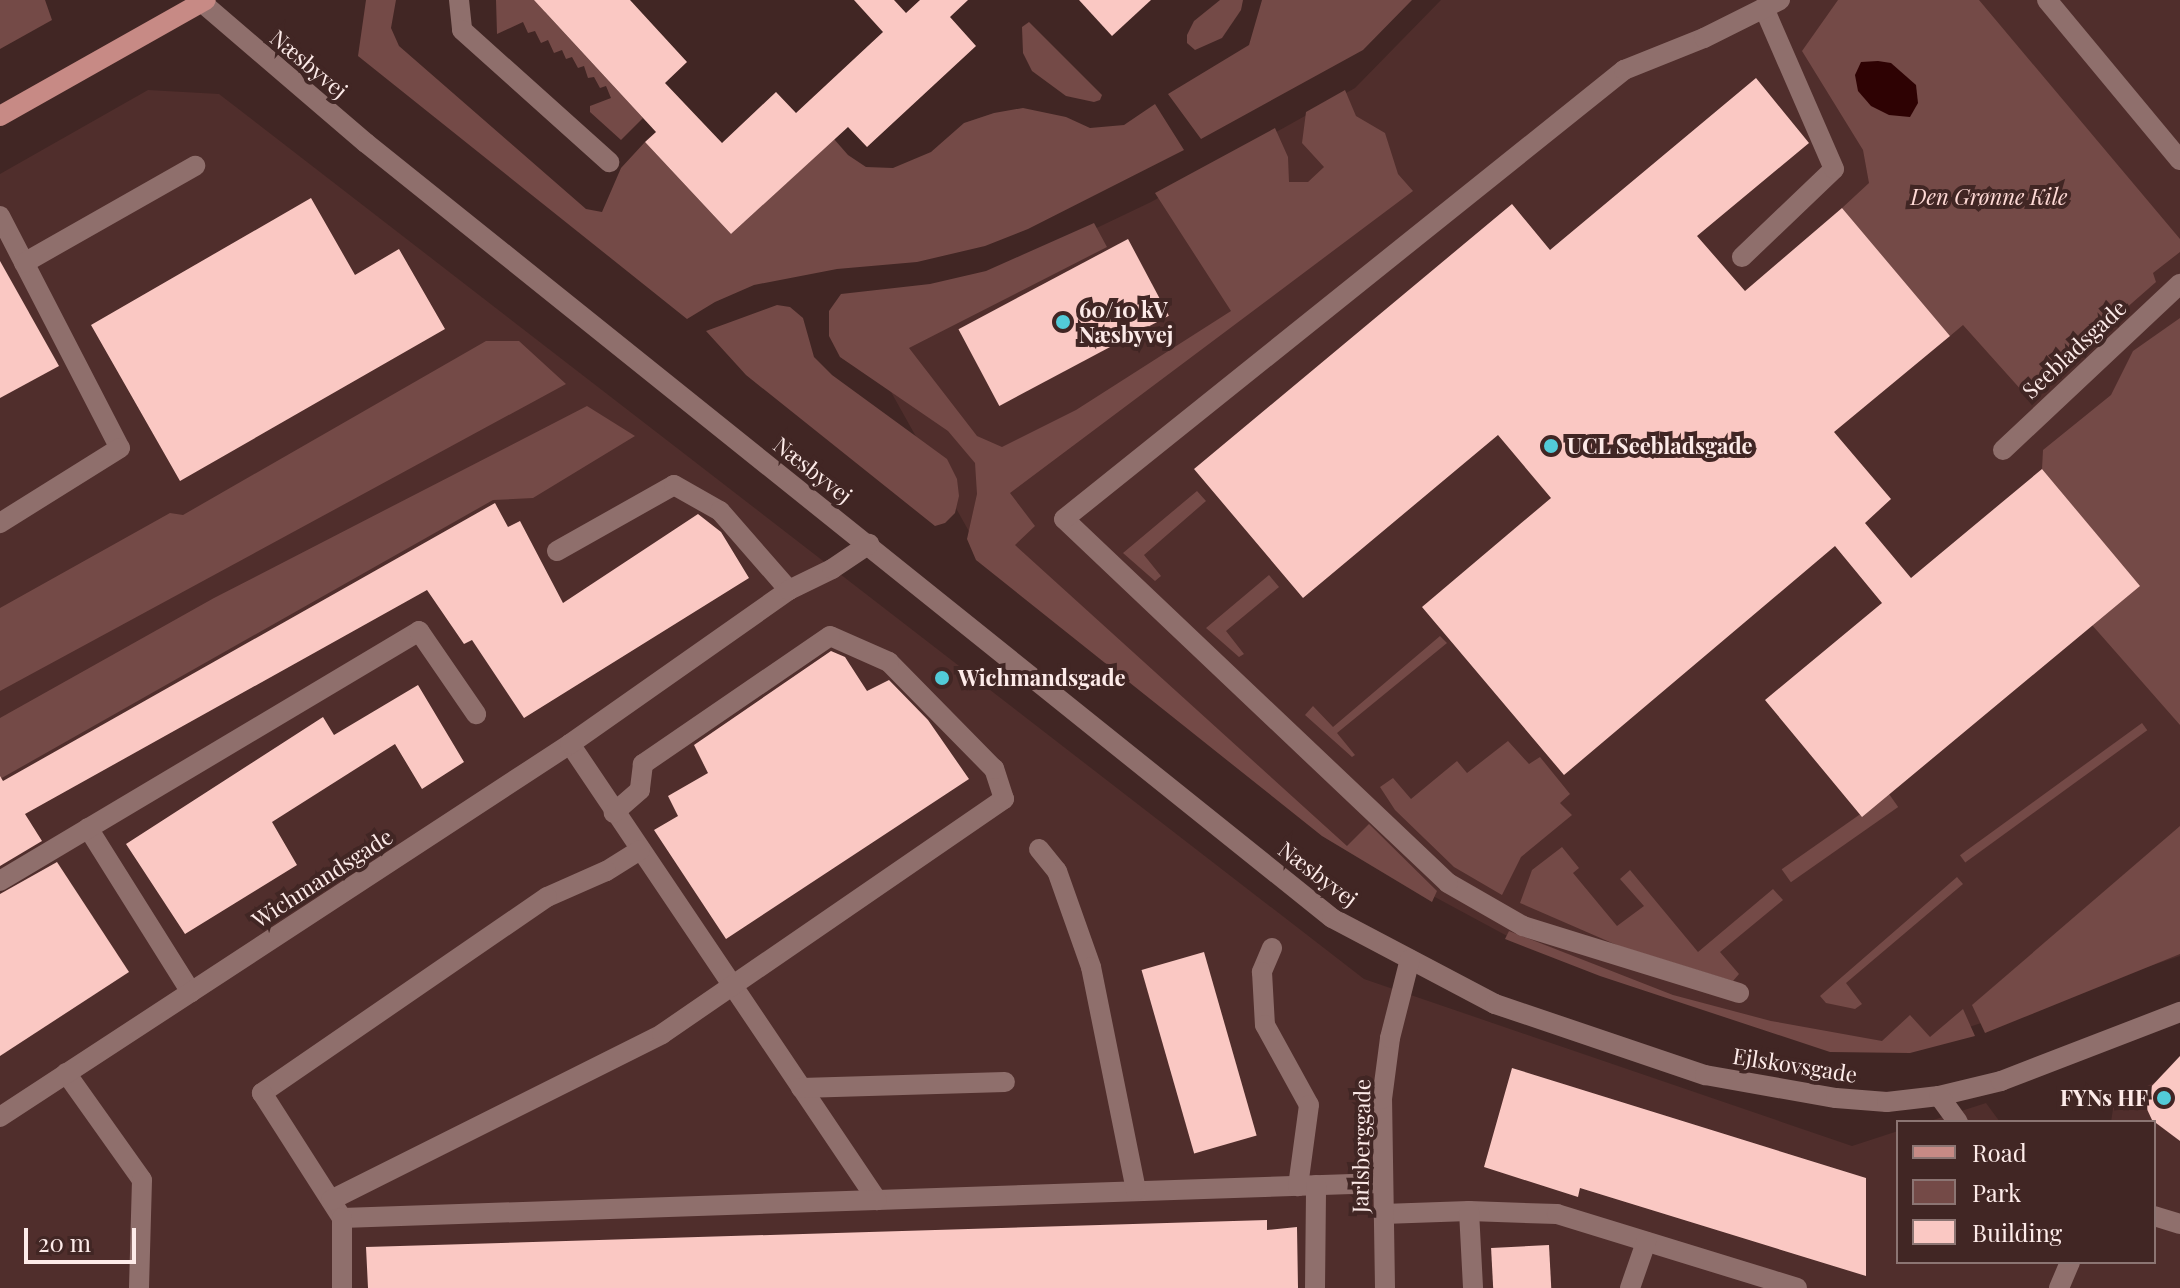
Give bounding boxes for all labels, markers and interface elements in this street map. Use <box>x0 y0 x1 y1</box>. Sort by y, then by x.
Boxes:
street label: Næsbyvej <box>265 24 353 104</box>
park label: Den Grønne Kile <box>1911 184 2067 210</box>
street label: Seebladsgade <box>2017 294 2131 404</box>
place label: 60/10 kV Næsbyvej <box>1079 296 1173 348</box>
marker: 60/10 kV Næsbyvej <box>1054 313 1072 331</box>
street label: Næsbyvej <box>769 431 857 509</box>
place label: UCL Seebladsgade <box>1567 433 1753 459</box>
marker: UCL Seebladsgade <box>1542 437 1560 455</box>
place label: Wichmandsgade <box>958 665 1126 691</box>
marker: Wichmandsgade <box>933 669 951 687</box>
street label: Wichmandsgade <box>247 823 397 933</box>
street label: Næsbyvej <box>1273 836 1363 912</box>
street label: Ejlskovsgade <box>1731 1042 1859 1088</box>
street label: Jarlsberggade <box>1347 1079 1375 1213</box>
place label: FYNs HF <box>2060 1085 2148 1111</box>
marker: FYNs HF <box>2155 1089 2173 1107</box>
legend <box>1896 1120 2156 1264</box>
text: Road <box>1972 1136 2027 1168</box>
text: Park <box>1972 1176 2021 1208</box>
scale bar <box>28 1212 140 1262</box>
text: Building <box>1972 1216 2062 1248</box>
text: 20 m <box>38 1226 91 1258</box>

